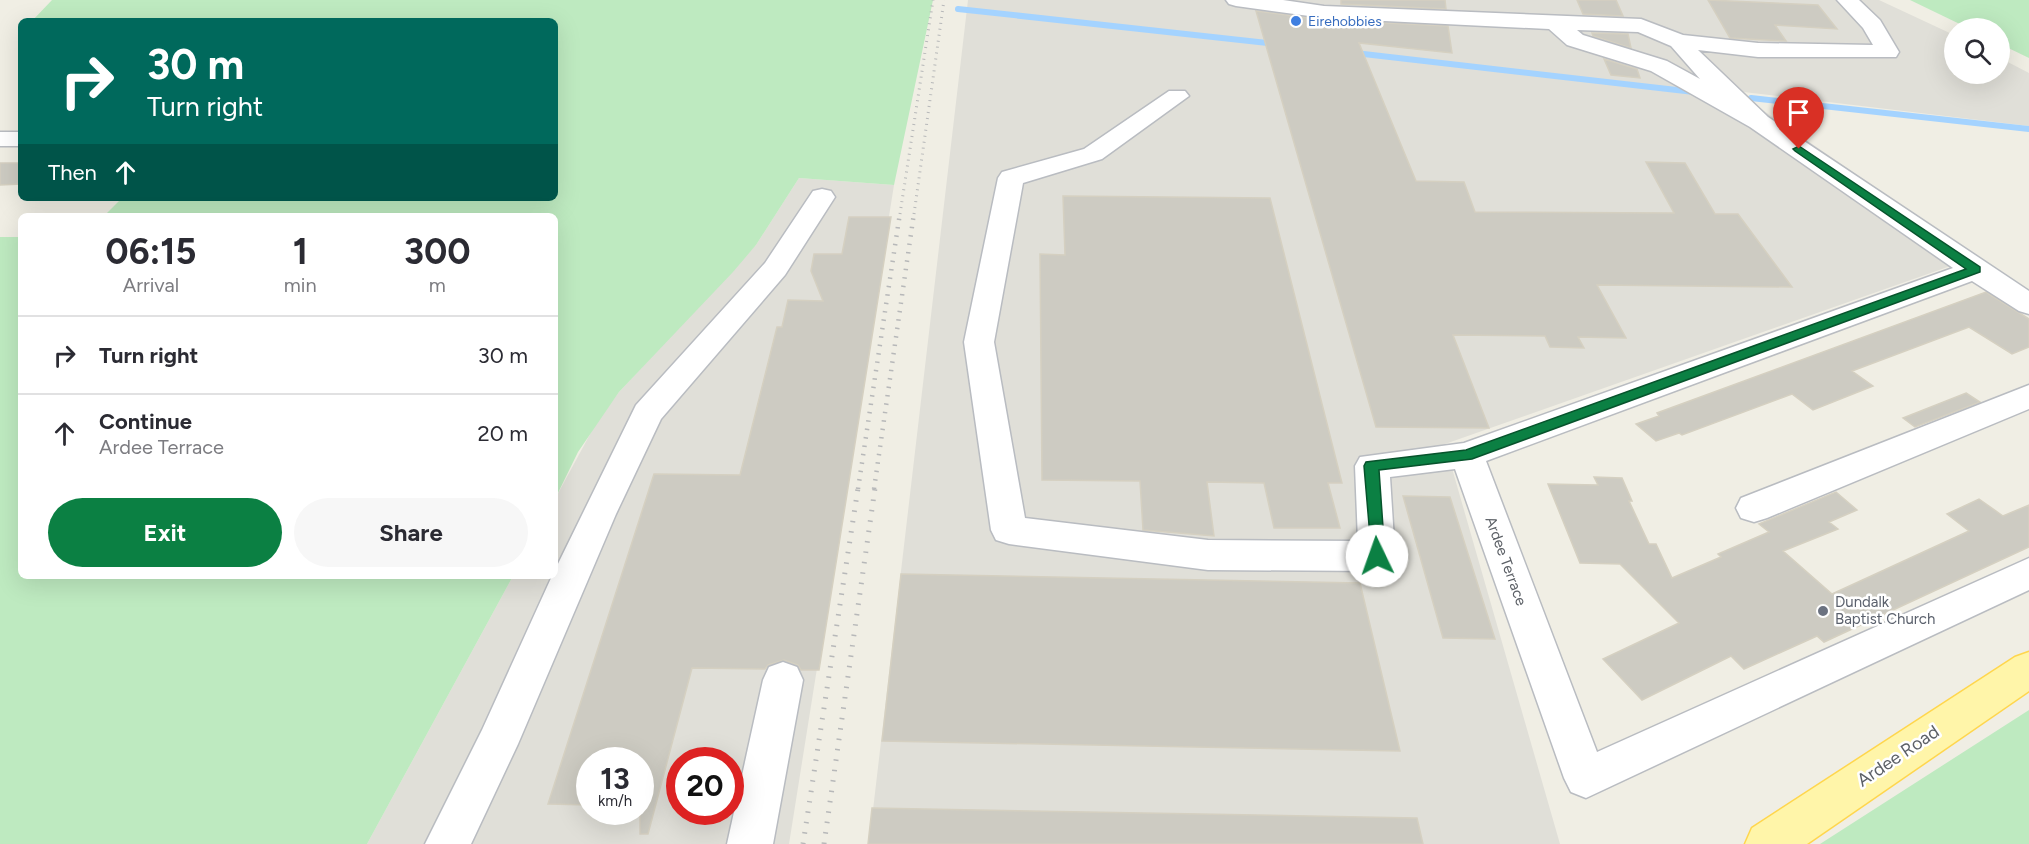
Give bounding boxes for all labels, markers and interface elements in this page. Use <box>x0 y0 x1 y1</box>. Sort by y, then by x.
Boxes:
place label: Eirehobbies <box>1308 13 1382 30</box>
marker: Eirehobbies <box>1289 14 1303 28</box>
map controls <box>1944 18 2010 84</box>
button: search <box>1944 18 2010 84</box>
text: 30 m <box>147 39 244 90</box>
icon: right <box>48 42 126 120</box>
pin <box>1773 87 1824 149</box>
text: Turn right <box>147 90 263 123</box>
icon: arrive <box>1782 96 1815 129</box>
icon: ahead <box>109 156 142 189</box>
text: Then <box>48 159 97 186</box>
text: 06:15 <box>105 230 196 273</box>
text: 1 <box>293 230 308 273</box>
text: 300 <box>404 230 471 273</box>
text: Arrival <box>123 273 179 297</box>
text: min <box>284 273 317 297</box>
text: m <box>429 273 446 297</box>
icon: right <box>48 339 81 372</box>
text: Turn right <box>99 342 198 369</box>
text: 30 m <box>478 342 528 369</box>
text: Continue <box>99 408 192 435</box>
icon: ahead <box>48 417 81 450</box>
text: 20 m <box>477 420 528 447</box>
text: Ardee Terrace <box>99 435 224 459</box>
button: Exit <box>48 498 282 567</box>
button: Share <box>294 498 528 567</box>
street label: Ardee Terrace <box>1482 514 1530 608</box>
position arrow <box>1345 524 1409 588</box>
place label: Dundalk Baptist Church <box>1835 593 1935 628</box>
marker: Dundalk Baptist Church <box>1816 604 1830 618</box>
street label: Ardee Road <box>1853 720 1943 792</box>
speed limit sign: 20 <box>666 747 744 825</box>
text: 13 <box>600 760 630 797</box>
text: km/h <box>598 792 632 810</box>

